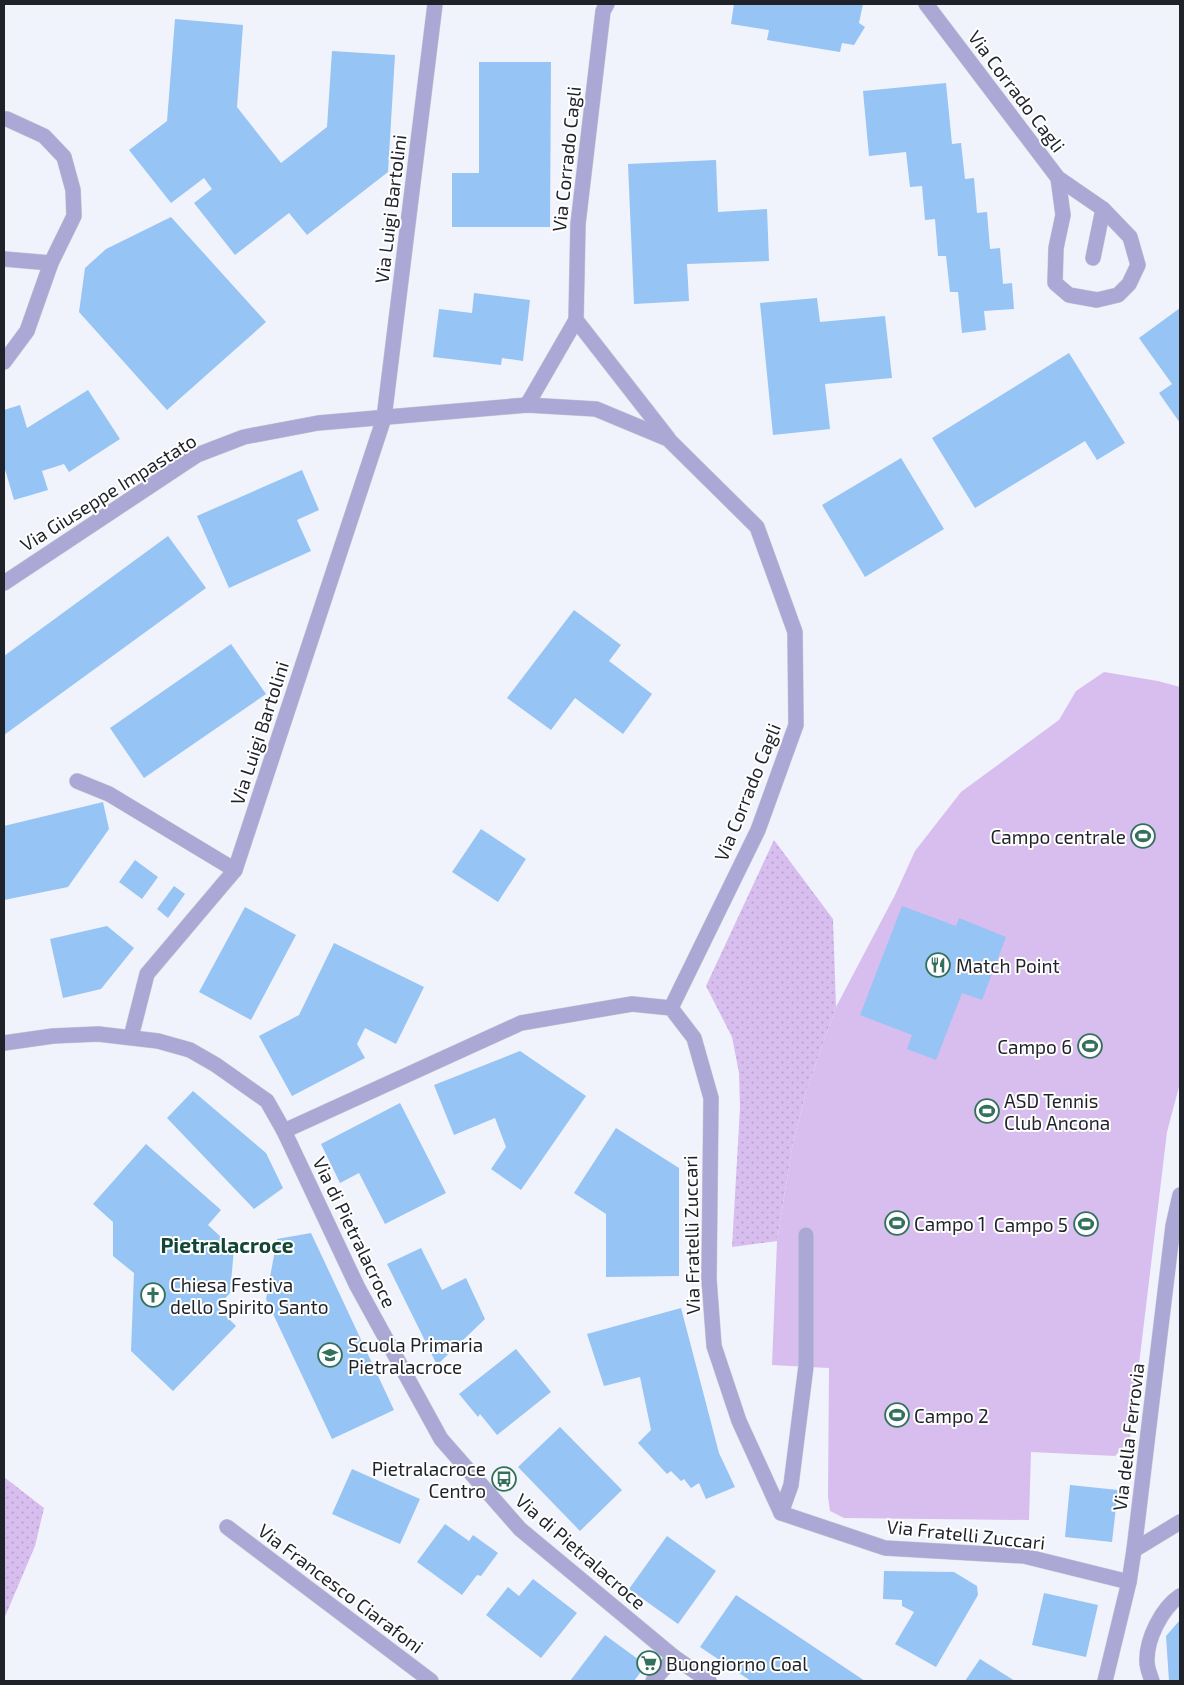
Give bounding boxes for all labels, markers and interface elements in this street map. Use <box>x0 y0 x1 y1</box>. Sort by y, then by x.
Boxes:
street label: Via Corrado Cagli <box>964 26 1070 156</box>
street label: Via Corrado Cagli <box>547 85 585 233</box>
street label: Via Luigi Bartolini <box>369 133 411 285</box>
street label: Via Giuseppe Impastato <box>16 428 200 556</box>
street label: Via Luigi Bartolini <box>225 658 293 808</box>
street label: Via Corrado Cagli <box>709 720 785 864</box>
sports icon: Campo centrale <box>1130 823 1156 849</box>
place label: Campo centrale <box>991 825 1126 848</box>
restaurant icon: Match Point <box>925 952 951 978</box>
place label: Match Point <box>956 954 1060 977</box>
sports icon: Campo 6 <box>1077 1033 1103 1059</box>
place label: Campo 6 <box>997 1035 1072 1058</box>
place label: ASD Tennis Club Ancona <box>1004 1089 1110 1134</box>
sports icon: ASD Tennis Club Ancona <box>974 1098 1000 1124</box>
street label: Via di Pietralacroce <box>308 1153 402 1311</box>
street label: Via Fratelli Zuccari <box>678 1155 704 1315</box>
sports icon: Campo 1 <box>884 1210 910 1236</box>
sports icon: Campo 5 <box>1073 1211 1099 1237</box>
place label: Campo 1 <box>914 1212 986 1235</box>
place label: Campo 5 <box>994 1213 1068 1236</box>
district label: Pietralacroce <box>160 1232 294 1257</box>
place label: Chiesa Festiva dello Spirito Santo <box>170 1273 329 1318</box>
church icon: Chiesa Festiva dello Spirito Santo <box>140 1282 166 1308</box>
place label: Scuola Primaria Pietralacroce <box>348 1333 483 1378</box>
school or university icon: Scuola Primaria Pietralacroce <box>317 1342 343 1368</box>
street label: Via della Ferrovia <box>1108 1362 1148 1512</box>
sports icon: Campo 2 <box>884 1402 910 1428</box>
place label: Campo 2 <box>914 1404 989 1427</box>
place label: Pietralacroce Centro <box>372 1457 486 1502</box>
bus stop icon: Pietralacroce Centro <box>491 1466 517 1492</box>
street label: Via di Pietralacroce <box>511 1488 651 1614</box>
street label: Via Fratelli Zuccari <box>886 1514 1046 1554</box>
street label: Via Francesco Ciarafoni <box>254 1518 428 1658</box>
supermarket icon: Buongiorno Coal <box>636 1650 662 1676</box>
place label: Buongiorno Coal <box>666 1652 808 1675</box>

